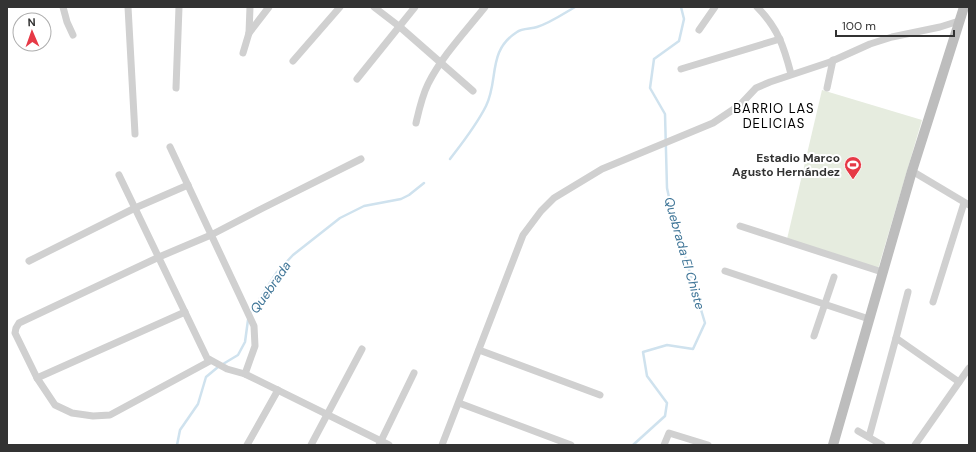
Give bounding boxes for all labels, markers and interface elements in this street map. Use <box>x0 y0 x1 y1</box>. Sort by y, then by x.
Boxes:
north arrow <box>12 12 52 52</box>
scale bar <box>836 12 954 38</box>
text: N <box>27 15 36 29</box>
text: 100 m <box>842 18 876 34</box>
district label: BARRIO LAS DELICIAS <box>733 100 815 132</box>
place label: Estadio Marco Agusto Hernández <box>732 150 840 180</box>
sports icon: Estadio Marco Agusto Hernández <box>843 155 863 180</box>
water label: Quebrada El Chiste <box>660 195 709 311</box>
water label: Quebrada <box>246 258 295 317</box>

